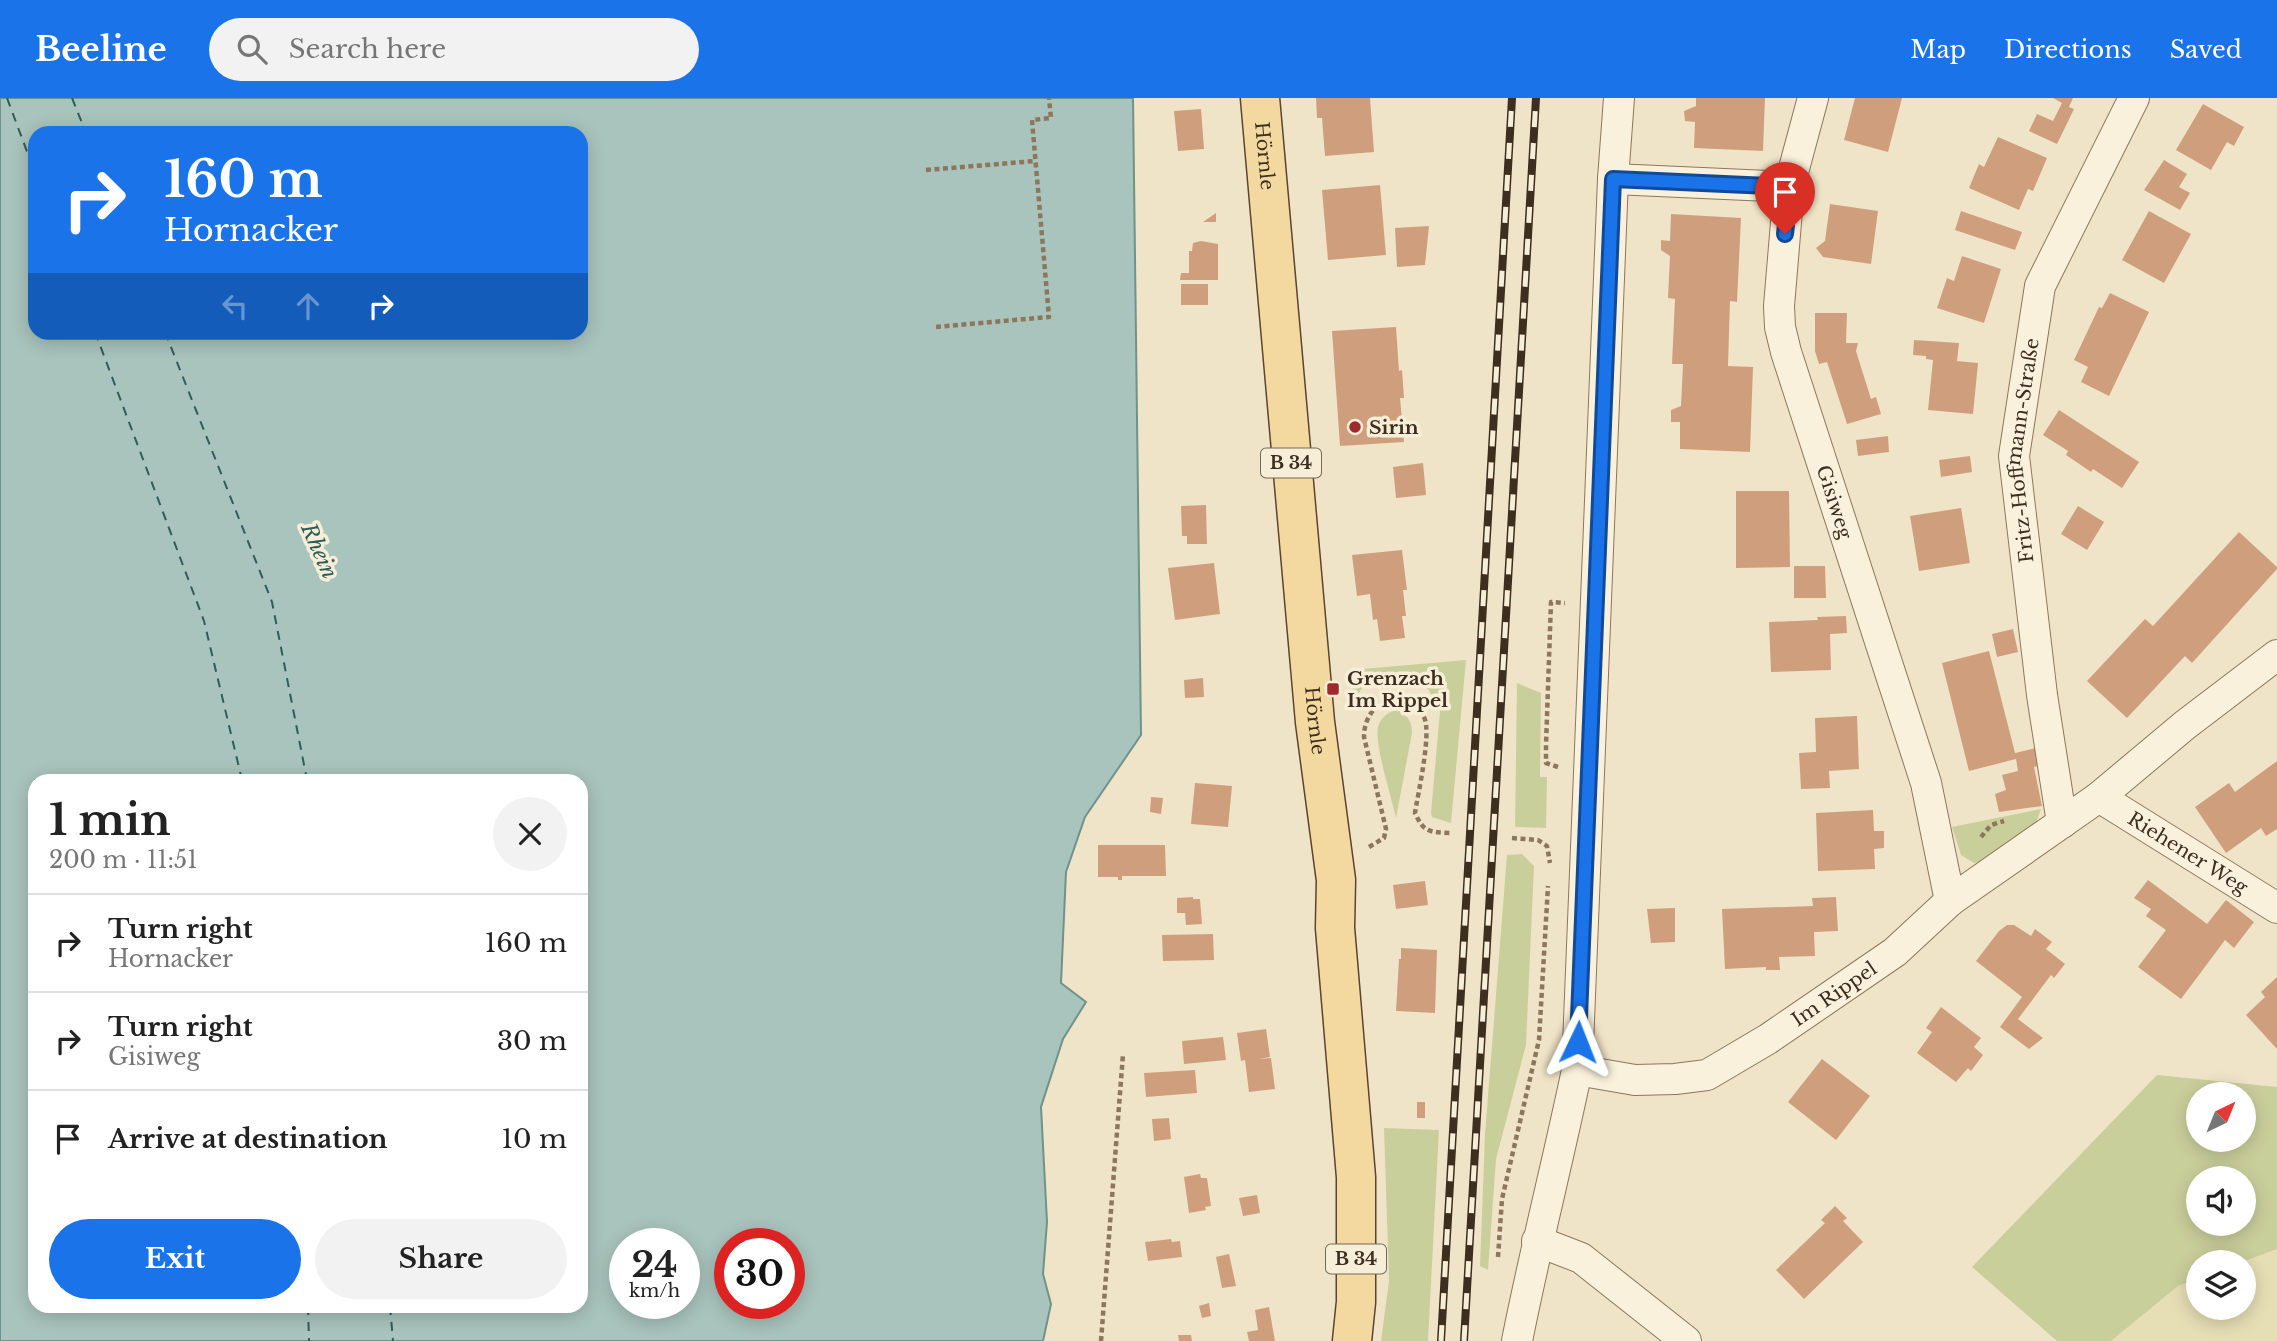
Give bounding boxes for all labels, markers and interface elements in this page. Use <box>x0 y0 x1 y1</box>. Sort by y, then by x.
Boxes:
search box <box>209 18 699 81</box>
text: Beeline <box>35 29 167 70</box>
icon: search <box>233 30 271 68</box>
text: Search here <box>289 33 446 65</box>
text: Map <box>1910 35 1966 64</box>
text: Directions <box>2004 35 2132 64</box>
text: Saved <box>2170 35 2242 64</box>
street label: Hörnle <box>1250 121 1279 191</box>
text: 160 m <box>164 149 323 210</box>
icon: right <box>49 154 140 245</box>
pin <box>1755 162 1815 234</box>
icon: arrive <box>1766 173 1804 211</box>
text: Hornacker <box>164 210 338 250</box>
icon: left <box>216 287 254 325</box>
icon: ahead <box>289 287 327 325</box>
icon: right <box>362 287 400 325</box>
street label: Fritz-Hoffmann-Straße <box>2002 337 2044 564</box>
place label: Sirin <box>1369 416 1419 439</box>
marker: Sirin <box>1347 419 1363 435</box>
road number: B 34 <box>1261 449 1321 478</box>
street label: Gisiweg <box>1812 462 1857 542</box>
water label: Rhein <box>295 518 343 583</box>
place label: Grenzach Im Rippel <box>1347 667 1448 712</box>
marker: Grenzach Im Rippel <box>1325 681 1341 697</box>
street label: Hörnle <box>1300 685 1330 756</box>
text: 1 min <box>49 794 171 846</box>
button: close <box>493 797 567 871</box>
street label: Riehener Weg <box>2124 807 2252 899</box>
text: 200 m · 11:51 <box>49 846 197 874</box>
text: Turn right <box>108 913 253 945</box>
icon: right <box>49 924 87 962</box>
text: 160 m <box>485 927 567 959</box>
text: Hornacker <box>108 945 233 973</box>
street label: Im Rippel <box>1787 957 1881 1031</box>
position arrow <box>1541 1005 1615 1079</box>
text: Turn right <box>108 1011 253 1043</box>
icon: right <box>49 1022 87 1060</box>
text: 30 m <box>497 1025 567 1057</box>
text: Gisiweg <box>108 1043 200 1071</box>
north arrow <box>2186 1082 2256 1152</box>
map controls <box>2186 1082 2256 1320</box>
icon: arrive <box>49 1120 87 1158</box>
text: Arrive at destination <box>108 1123 388 1155</box>
text: 10 m <box>501 1123 567 1155</box>
button: sound <box>2186 1166 2256 1236</box>
button: Exit <box>49 1219 301 1299</box>
button: Share <box>315 1219 567 1299</box>
speed limit sign: 30 <box>714 1228 805 1319</box>
text: 24 <box>631 1243 678 1286</box>
road number: B 34 <box>1326 1244 1386 1274</box>
button: layers <box>2186 1250 2256 1320</box>
text: km/h <box>629 1280 680 1302</box>

